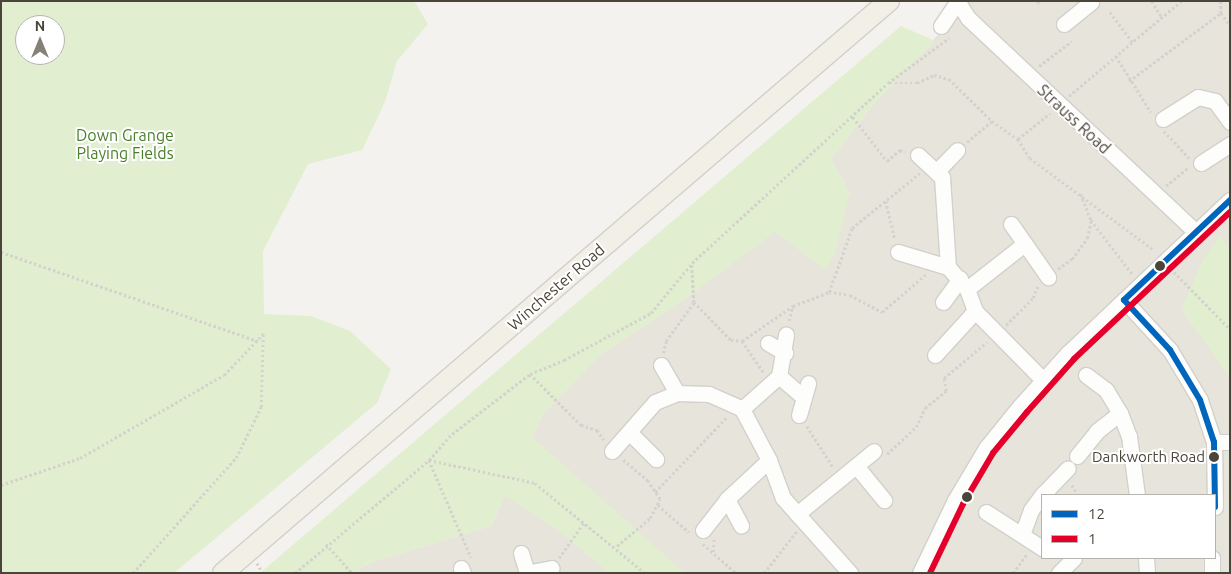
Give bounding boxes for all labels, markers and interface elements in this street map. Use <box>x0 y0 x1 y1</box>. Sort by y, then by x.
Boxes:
north arrow <box>15 15 65 65</box>
text: N <box>35 18 45 34</box>
street label: Strauss Road <box>1034 80 1114 158</box>
park label: Down Grange Playing Fields <box>76 125 174 163</box>
street label: Winchester Road <box>504 240 608 334</box>
unlabelled marker <box>1155 261 1165 271</box>
place label: Dankworth Road <box>1092 448 1205 466</box>
marker: Dankworth Road <box>1209 452 1219 462</box>
unlabelled marker <box>962 492 972 502</box>
legend <box>1041 494 1216 559</box>
text: 12 <box>1088 505 1105 522</box>
text: 1 <box>1088 530 1096 547</box>

